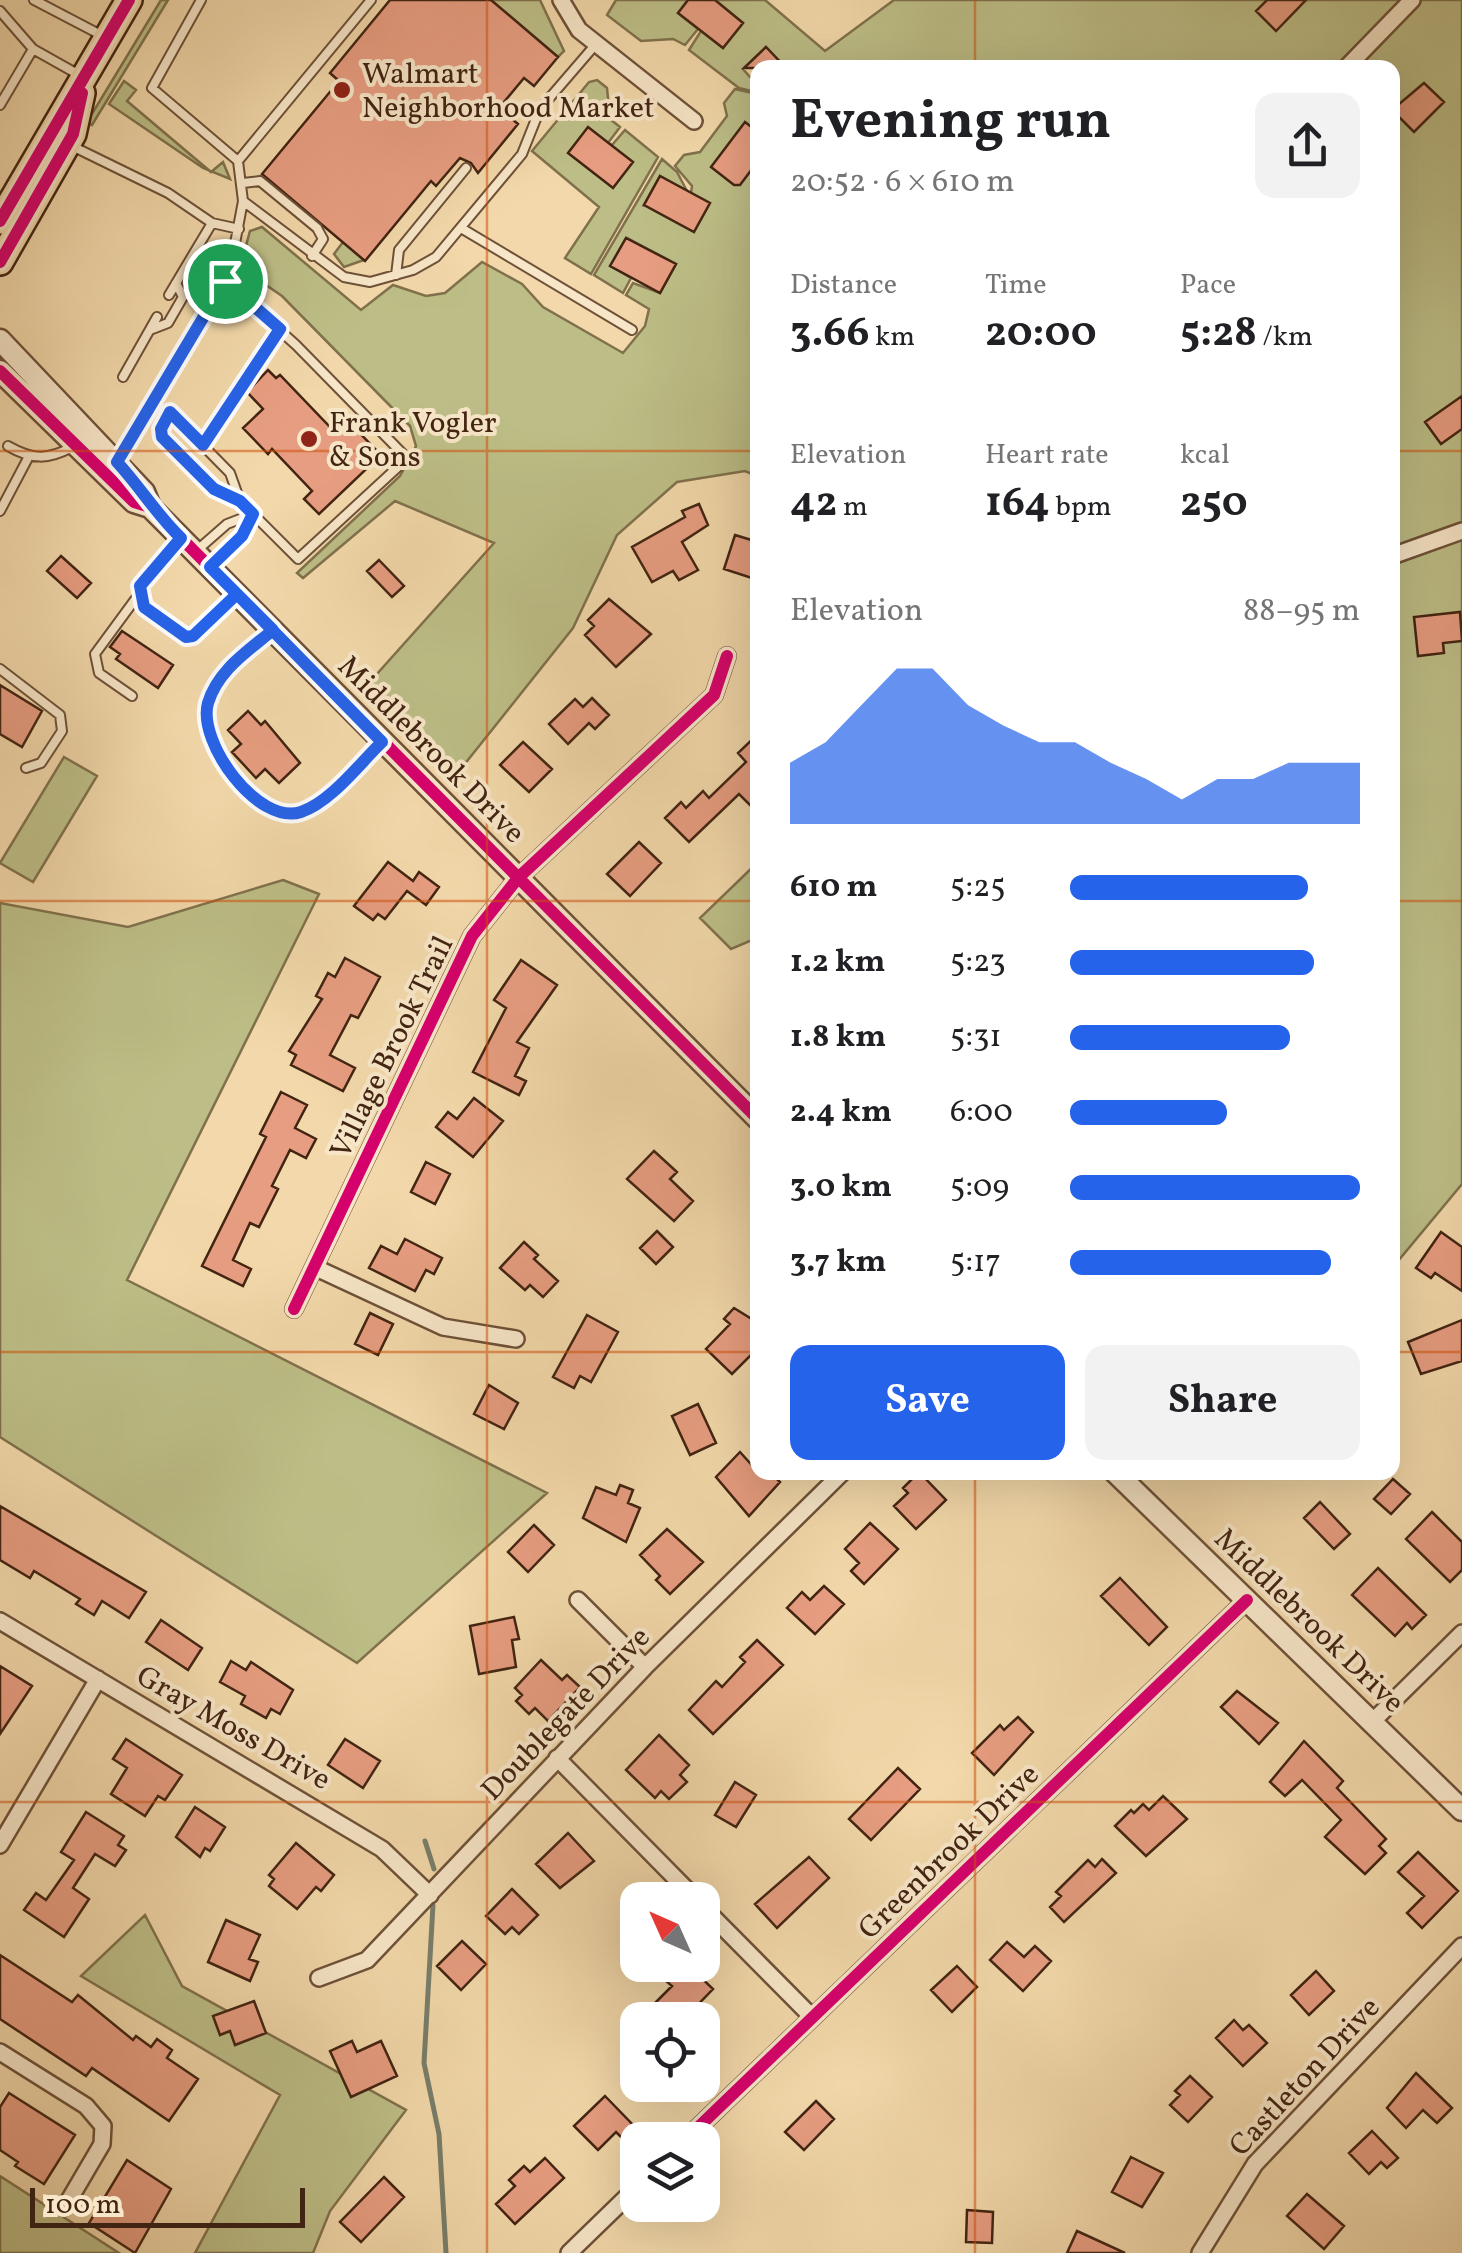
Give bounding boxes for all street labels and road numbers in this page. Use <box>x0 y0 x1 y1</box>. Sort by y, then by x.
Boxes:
street label: Middlebrook Drive <box>327 647 534 854</box>
street label: Village Brook Trail <box>321 930 465 1166</box>
street label: Middlebrook Drive <box>1204 1519 1413 1723</box>
street label: Doublegate Drive <box>472 1618 661 1811</box>
street label: Gray Moss Drive <box>128 1656 338 1801</box>
street label: Greenbrook Drive <box>850 1755 1049 1950</box>
street label: Castleton Drive <box>1220 1988 1391 2166</box>

